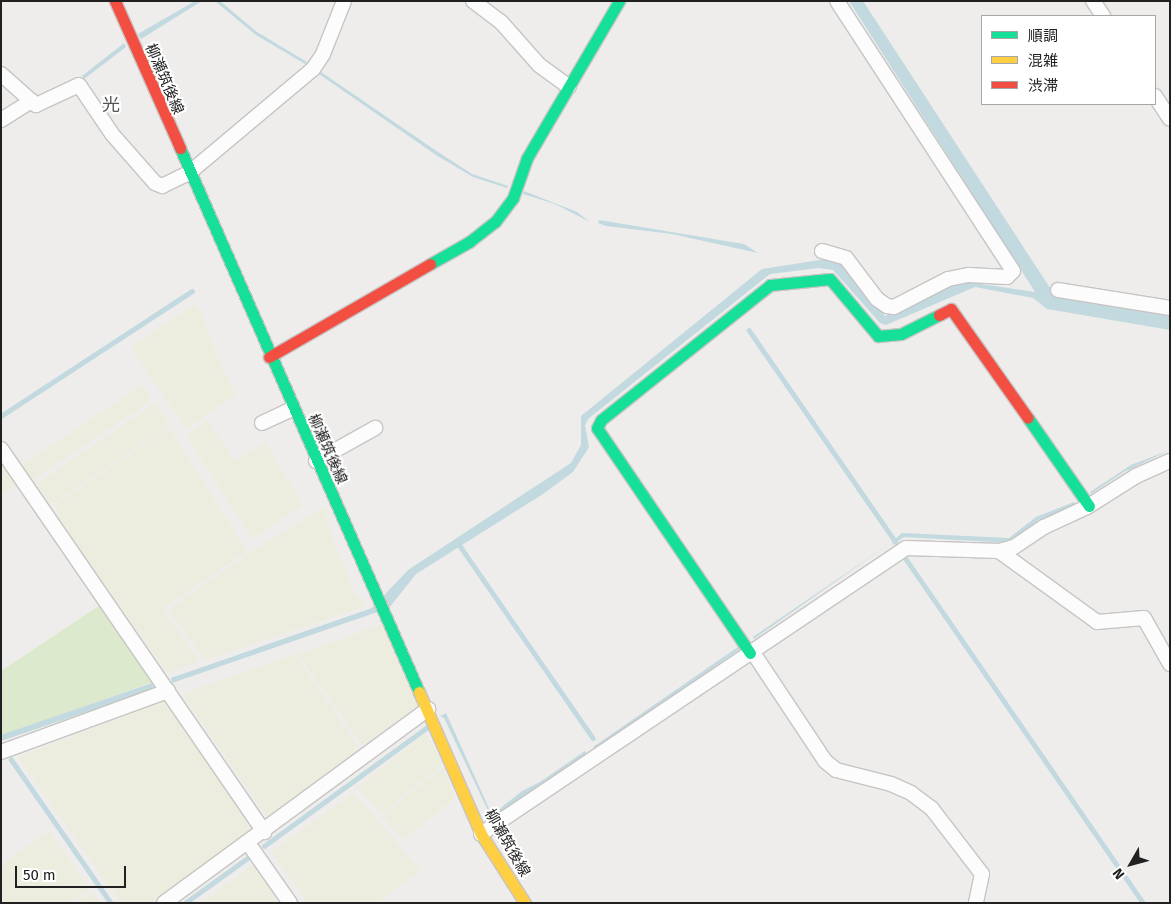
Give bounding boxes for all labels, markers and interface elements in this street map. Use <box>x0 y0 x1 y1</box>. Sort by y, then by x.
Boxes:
legend <box>981 15 1156 105</box>
text: 順調 <box>1028 27 1058 45</box>
street label: 柳瀬筑後線 <box>141 41 187 117</box>
text: 混雑 <box>1028 52 1058 70</box>
text: 渋滞 <box>1028 77 1058 95</box>
district label: 光 <box>102 94 120 116</box>
street label: 柳瀬筑後線 <box>304 411 350 487</box>
street label: 柳瀬筑後線 <box>480 806 534 880</box>
north arrow <box>1106 839 1156 889</box>
scale bar <box>18 856 129 888</box>
text: N <box>1109 865 1128 882</box>
text: 50 m <box>23 866 56 884</box>

